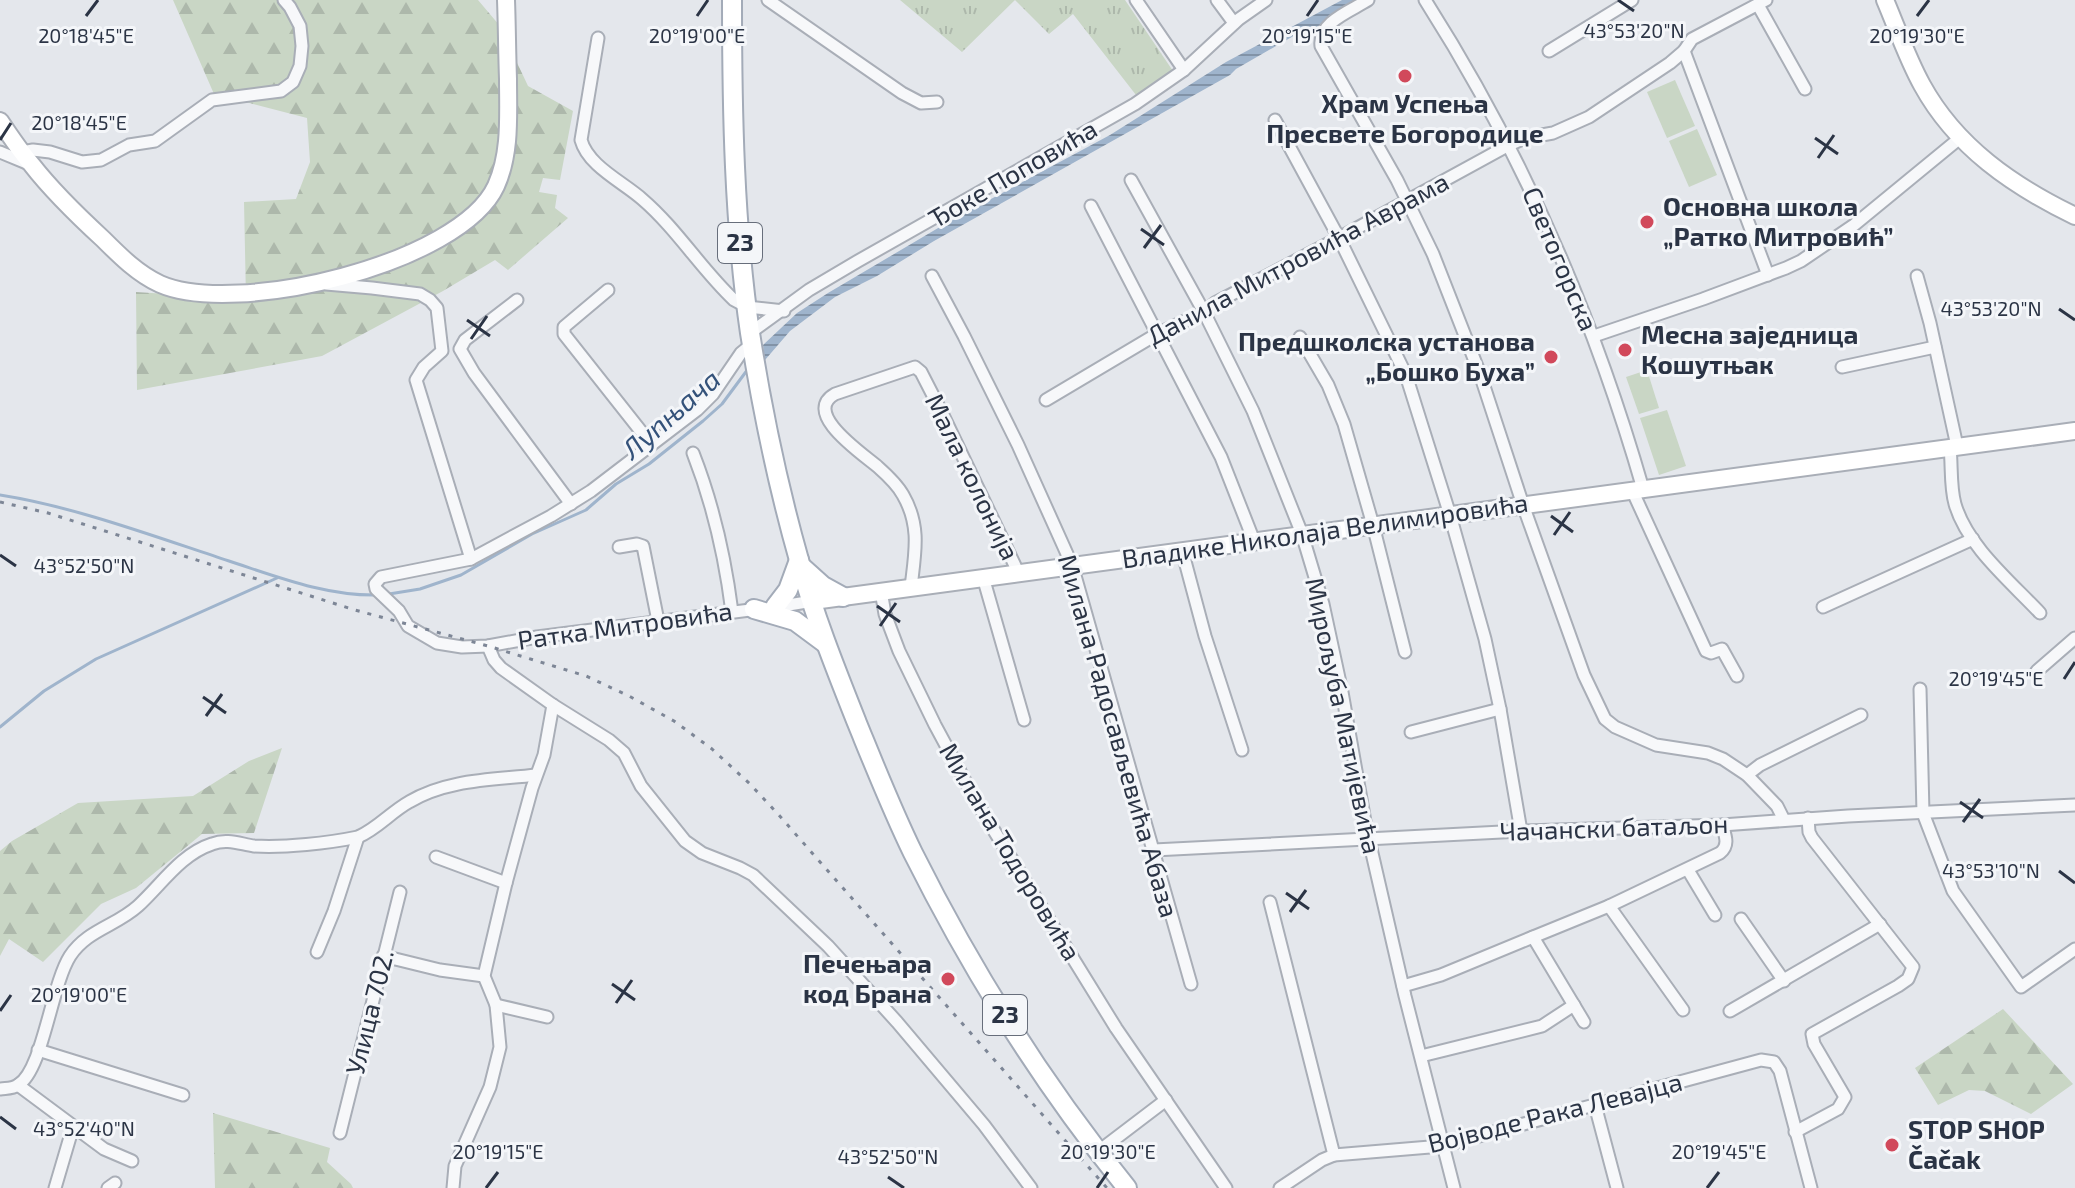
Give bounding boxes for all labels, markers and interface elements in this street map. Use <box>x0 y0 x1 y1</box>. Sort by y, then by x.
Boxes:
text: 43°53'20"N <box>1583 18 1685 42</box>
text: 20°18'45"E <box>38 23 134 47</box>
text: 20°19'00"E <box>649 23 745 47</box>
text: 20°19'15"E <box>1261 23 1353 47</box>
text: 20°19'30"E <box>1869 23 1965 47</box>
marker: Храм Успења Пресвете Богородице <box>1396 67 1414 85</box>
place label: Храм Успења Пресвете Богородице <box>1266 87 1544 148</box>
text: 20°18'45"E <box>31 110 127 134</box>
street label: Ђоке Поповића <box>923 112 1102 233</box>
street label: Данила Митровића Аврама <box>1141 165 1453 351</box>
street label: Светогорска <box>1517 182 1606 335</box>
place label: Основна школа „Ратко Митровић” <box>1663 190 1893 251</box>
marker: Основна школа „Ратко Митровић” <box>1638 213 1656 231</box>
road number: 23 <box>718 223 762 263</box>
text: 43°53'20"N <box>1940 296 2042 320</box>
place label: Месна заједница Кошутњак <box>1641 318 1858 379</box>
place label: Предшколска установа „Бошко Буха” <box>1238 325 1535 386</box>
marker: Месна заједница Кошутњак <box>1616 341 1634 359</box>
marker: Предшколска установа „Бошко Буха” <box>1542 348 1560 366</box>
water label: Лупњача <box>613 361 727 466</box>
street label: Мала колонија <box>920 388 1027 565</box>
street label: Владике Николаја Велимировића <box>1120 486 1530 573</box>
street label: Милана Радосављевића Абаза <box>1053 551 1186 921</box>
text: 43°52'50"N <box>34 553 134 577</box>
street label: Мирољуба Матијевића <box>1299 575 1389 857</box>
street label: Ратка Митровића <box>515 594 734 655</box>
text: 20°19'45"E <box>1948 666 2044 690</box>
street label: Милана Тодоровића <box>934 737 1089 966</box>
street label: Чачански батаљон <box>1499 807 1729 846</box>
text: 43°53'10"N <box>1942 858 2040 882</box>
street label: Улица 702. <box>338 946 399 1077</box>
place label: Печењара код Брана <box>803 947 932 1008</box>
marker: Печењара код Брана <box>939 970 957 988</box>
text: 20°19'00"E <box>31 982 127 1006</box>
road number: 23 <box>983 995 1027 1035</box>
street label: Војводе Рака Левајца <box>1424 1065 1685 1158</box>
place label: STOP SHOP Čačak <box>1908 1113 2045 1174</box>
text: 43°52'40"N <box>33 1116 135 1140</box>
marker: STOP SHOP Čačak <box>1883 1136 1901 1154</box>
text: 20°19'15"E <box>452 1139 544 1163</box>
text: 20°19'30"E <box>1060 1139 1156 1163</box>
text: 20°19'45"E <box>1671 1139 1767 1163</box>
text: 43°52'50"N <box>838 1144 938 1168</box>

